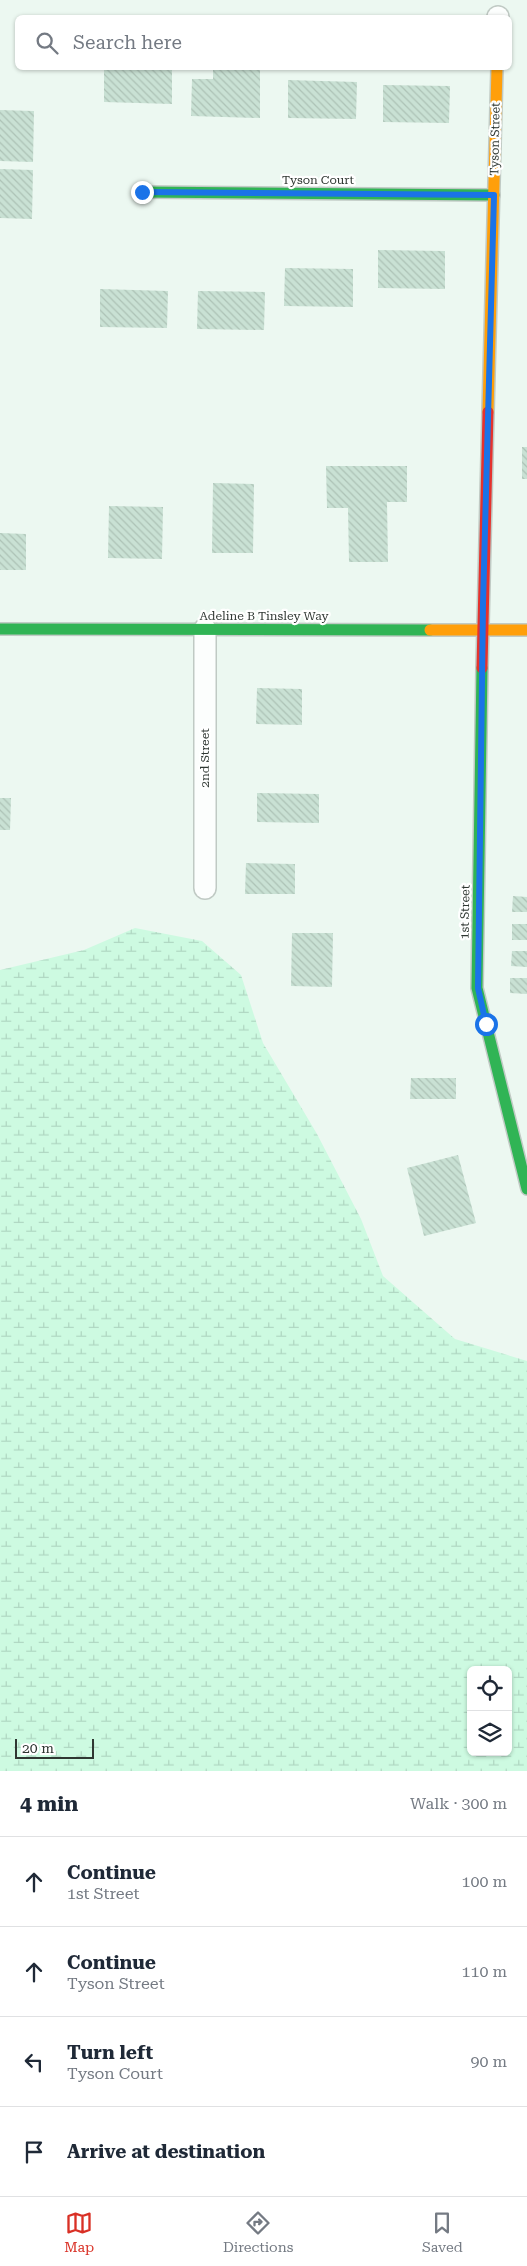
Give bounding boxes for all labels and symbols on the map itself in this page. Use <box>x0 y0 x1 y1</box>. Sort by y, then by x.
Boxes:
street label: Tyson Street <box>487 102 503 176</box>
street label: Tyson Court <box>282 173 354 187</box>
route end <box>131 181 154 204</box>
street label: Adeline B Tinsley Way <box>199 609 329 623</box>
street label: 2nd Street <box>198 728 212 788</box>
street label: 1st Street <box>458 884 472 939</box>
route start <box>475 1013 498 1036</box>
scale bar <box>15 1736 94 1759</box>

